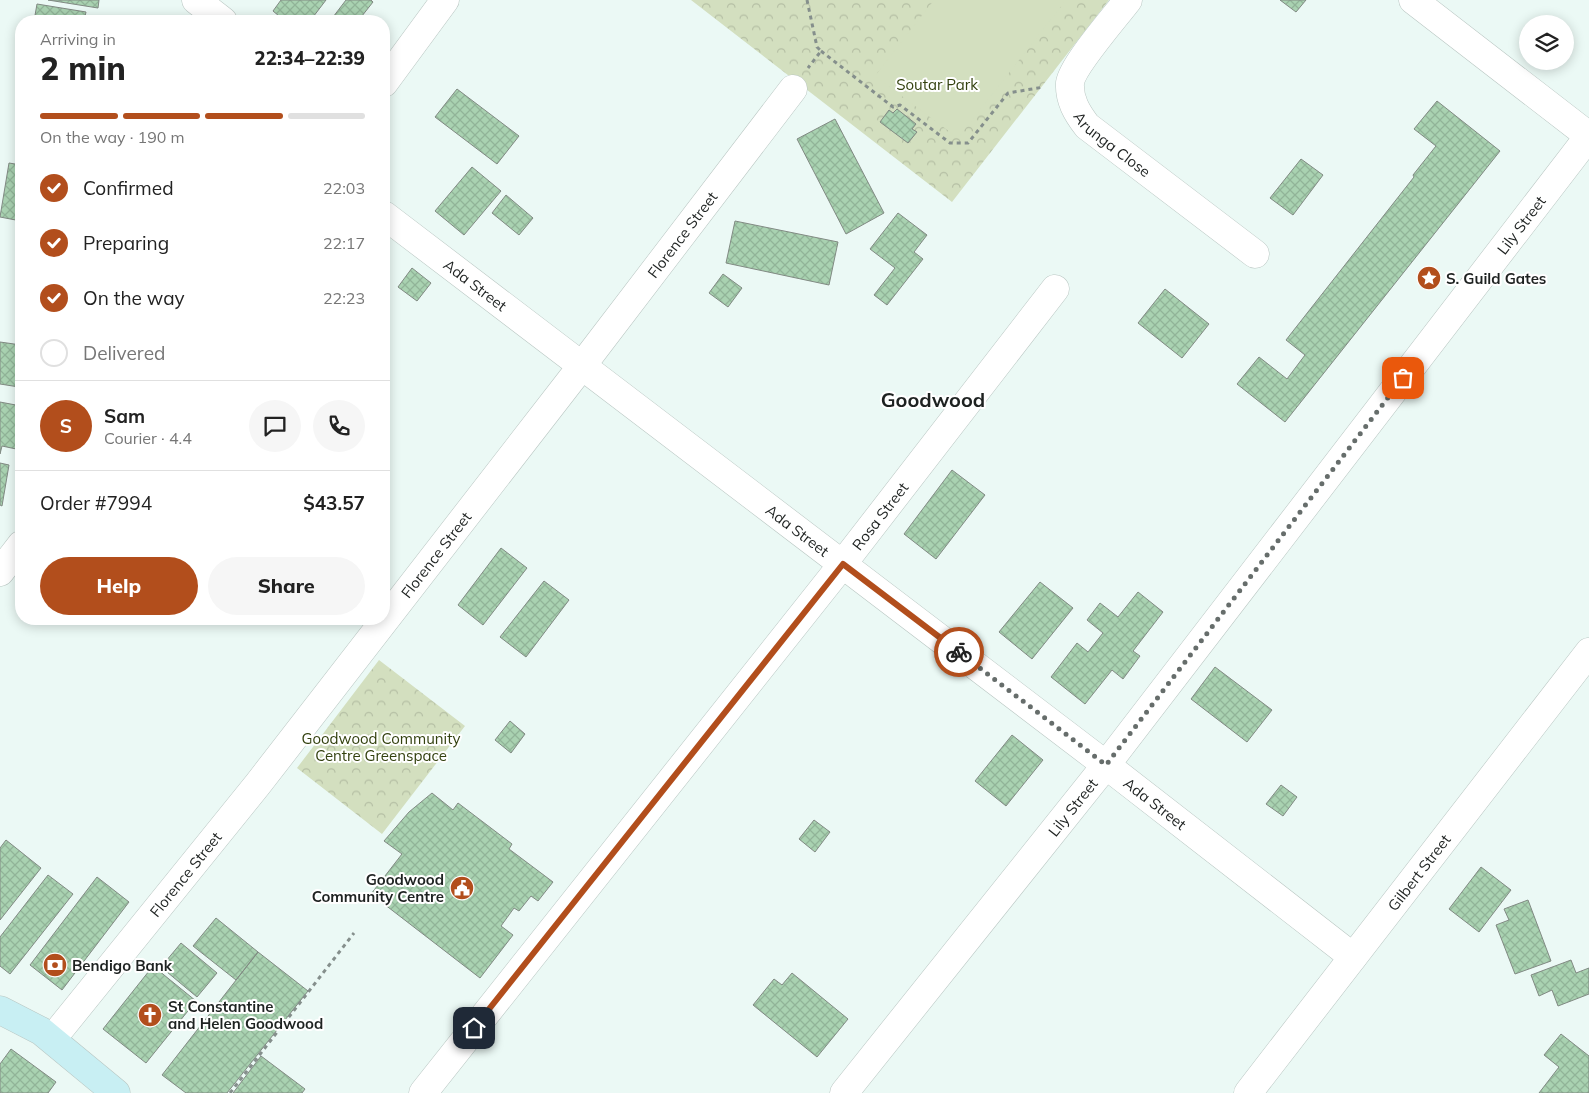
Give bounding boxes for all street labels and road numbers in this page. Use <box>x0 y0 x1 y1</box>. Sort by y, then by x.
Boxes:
street label: Arunga Close <box>1070 108 1155 181</box>
street label: Florence Street <box>643 187 721 281</box>
street label: Lily Street <box>1492 192 1549 258</box>
street label: Ada Street <box>440 255 511 315</box>
street label: Rosa Street <box>848 478 912 554</box>
street label: Ada Street <box>762 500 833 560</box>
street label: Florence Street <box>396 508 475 601</box>
street label: Ada Street <box>1120 773 1190 834</box>
street label: Lily Street <box>1044 774 1101 840</box>
street label: Florence Street <box>145 828 225 920</box>
street label: Gilbert Street <box>1383 830 1454 914</box>

